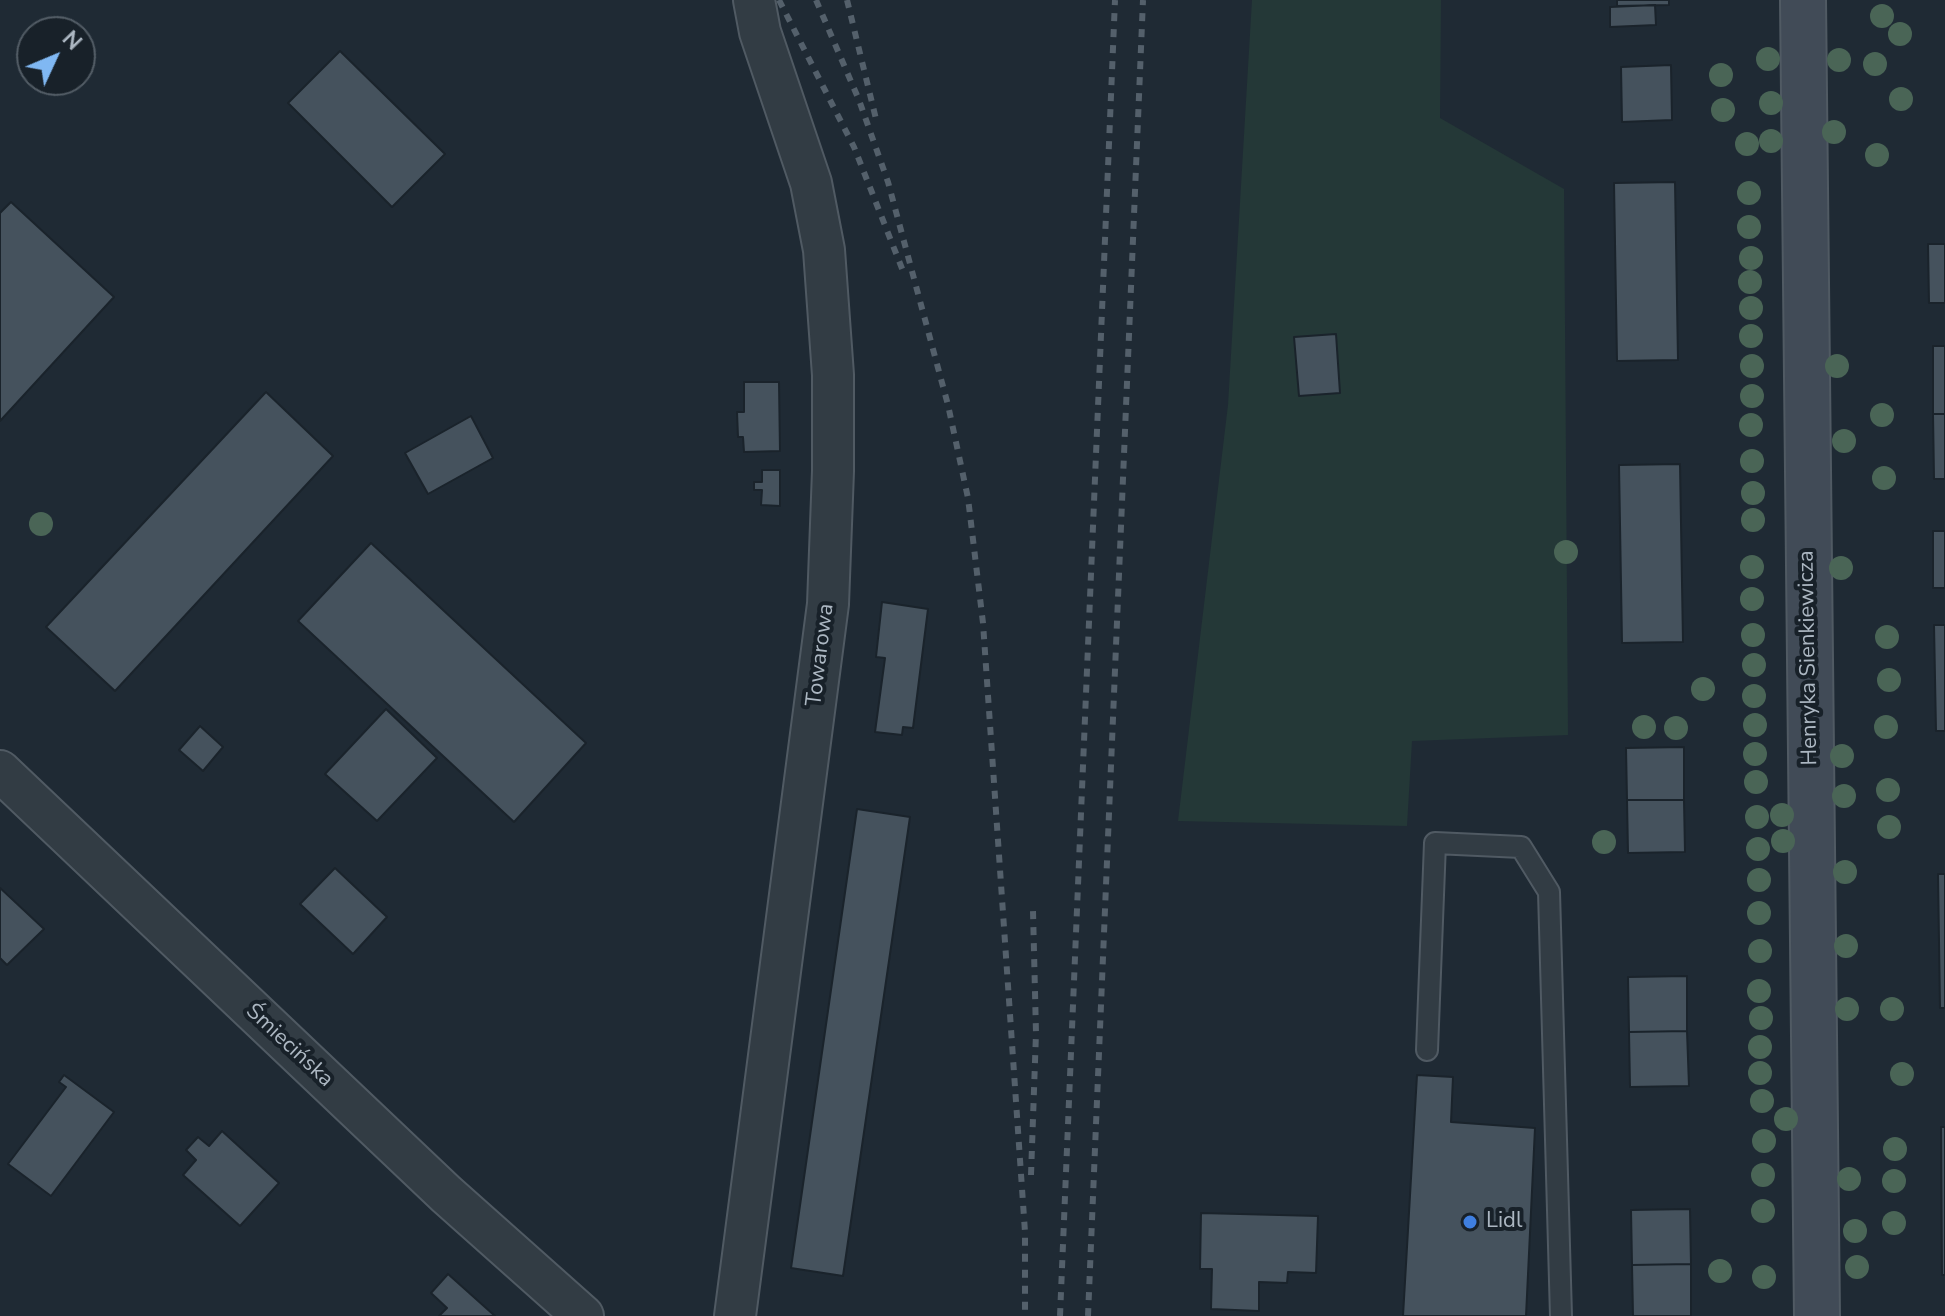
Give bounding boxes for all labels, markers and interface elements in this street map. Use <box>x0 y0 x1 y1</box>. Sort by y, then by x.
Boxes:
north arrow <box>16 16 96 96</box>
text: N <box>55 24 88 57</box>
street label: Henryka Sienkiewicza <box>1794 550 1824 766</box>
street label: Towarowa <box>802 602 840 708</box>
street label: Śmiecińska <box>240 999 338 1093</box>
place label: Lidl <box>1486 1209 1522 1235</box>
marker: Lidl <box>1461 1213 1479 1231</box>

